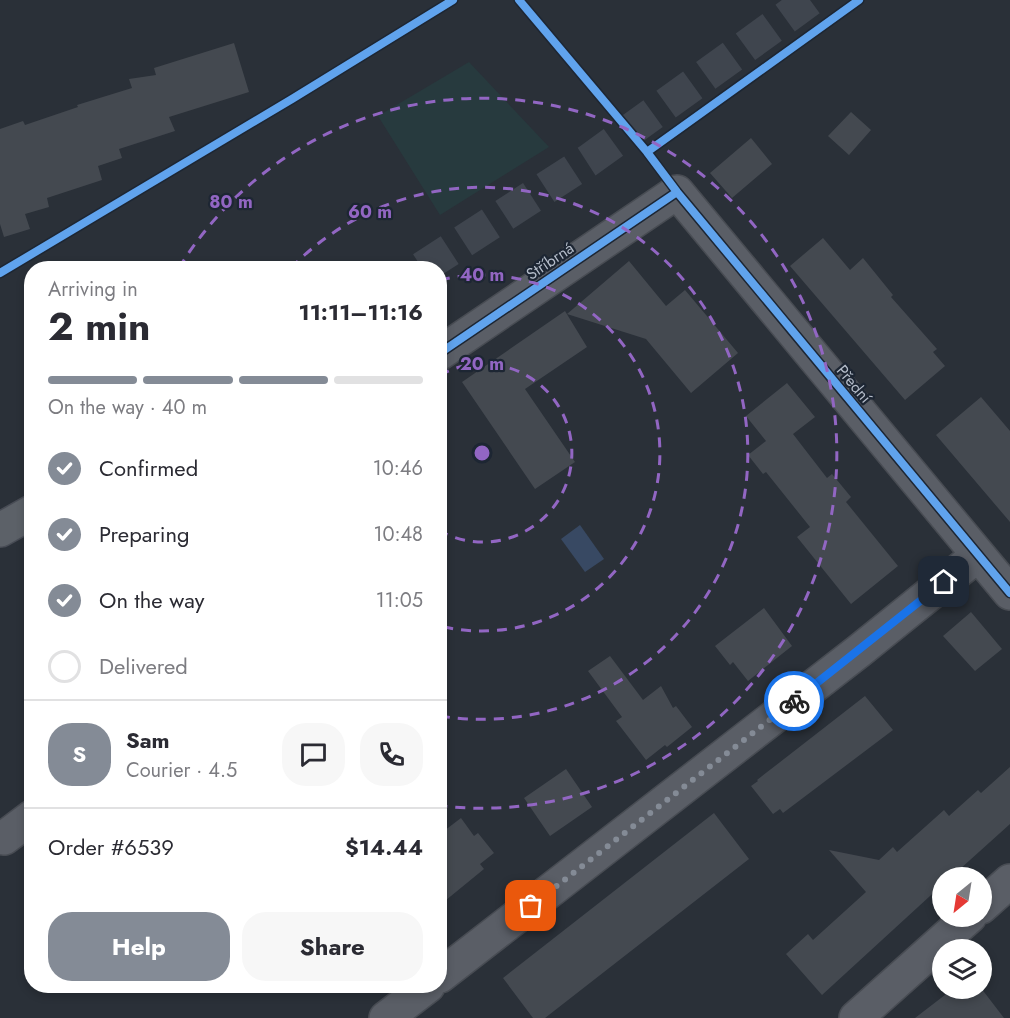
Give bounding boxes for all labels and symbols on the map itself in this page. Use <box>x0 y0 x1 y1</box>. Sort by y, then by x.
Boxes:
text: 80 m <box>209 189 253 215</box>
text: 60 m <box>348 199 392 225</box>
street label: Stříbrná <box>522 237 578 285</box>
text: 40 m <box>460 262 504 288</box>
text: 20 m <box>460 351 504 377</box>
street label: Přední <box>831 360 877 409</box>
centre of rings <box>472 443 492 463</box>
pin <box>918 556 969 607</box>
courier <box>764 671 824 731</box>
north arrow <box>932 867 992 927</box>
pin <box>505 880 556 931</box>

